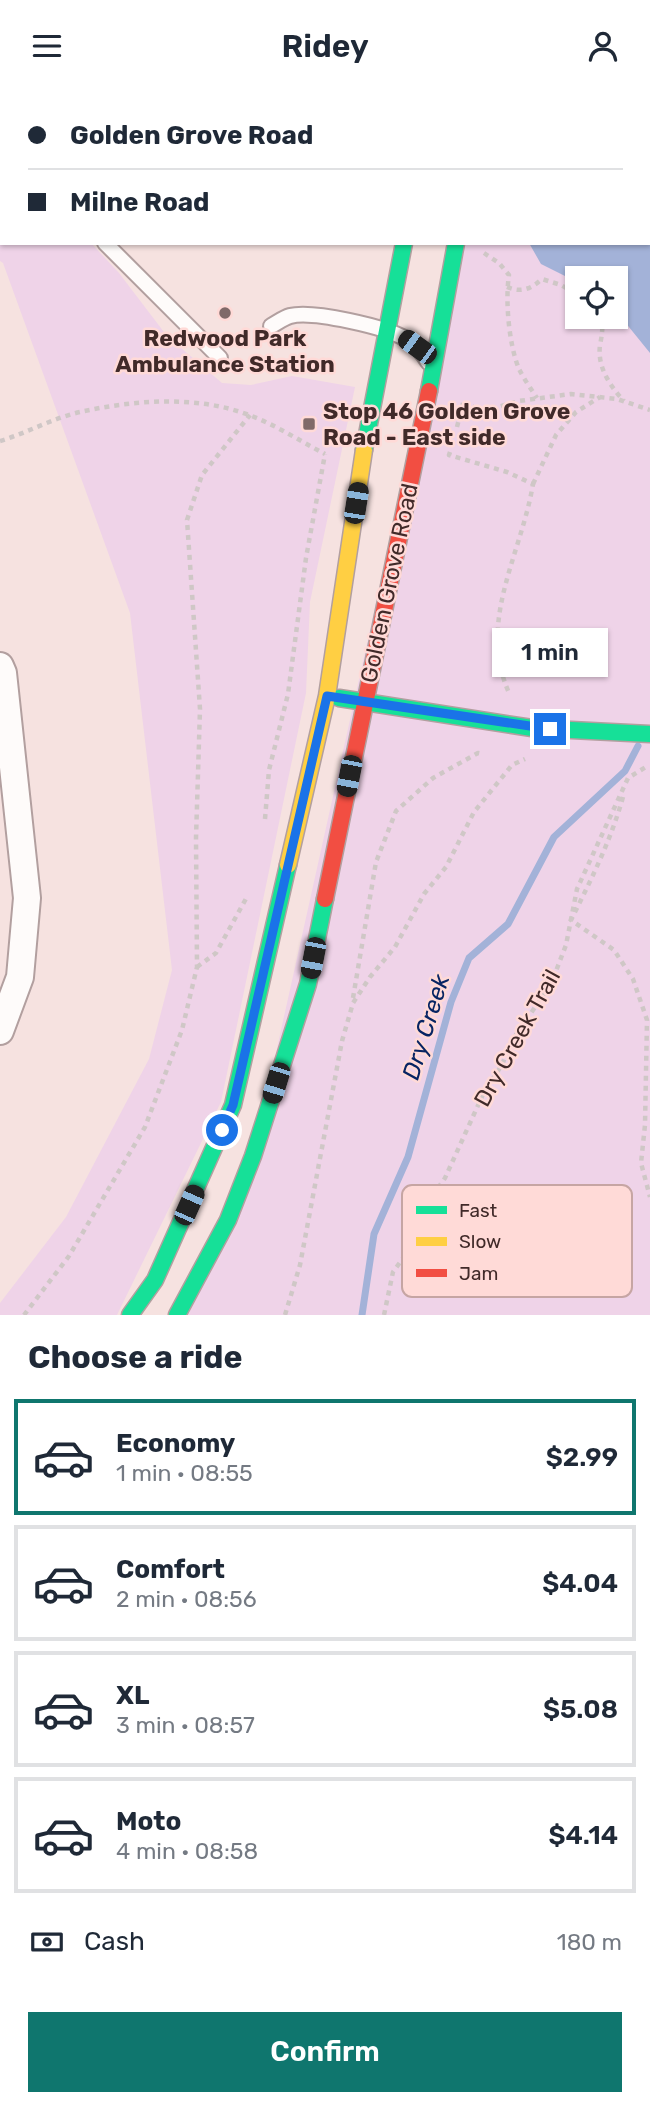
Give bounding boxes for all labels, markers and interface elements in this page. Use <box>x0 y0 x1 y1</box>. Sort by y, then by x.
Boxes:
icon: menu <box>28 27 66 65</box>
text: Ridey <box>281 27 369 65</box>
icon: person <box>584 27 622 65</box>
text: Golden Grove Road <box>70 120 313 151</box>
text: Milne Road <box>70 187 210 218</box>
map controls <box>565 266 628 329</box>
button: locate <box>565 266 628 329</box>
marker: Redwood Park Ambulance Station <box>217 305 233 321</box>
place label: Redwood Park Ambulance Station <box>115 324 335 378</box>
car <box>394 326 441 368</box>
place label: Stop 46 Golden Grove Road - East side <box>323 397 570 451</box>
marker: Stop 46 Golden Grove Road - East side <box>301 416 317 432</box>
car <box>343 481 370 525</box>
street label: Golden Grove Road <box>354 481 424 685</box>
callout: 1 min <box>492 627 608 677</box>
text: 1 min <box>521 638 579 666</box>
route end <box>534 713 566 745</box>
car <box>335 753 364 799</box>
car <box>299 935 328 981</box>
street label: Dry Creek Trail <box>468 965 566 1111</box>
water label: Dry Creek <box>397 970 455 1083</box>
car <box>260 1060 293 1106</box>
route start <box>206 1114 238 1146</box>
car <box>171 1182 208 1228</box>
legend <box>402 1185 632 1297</box>
text: Fast <box>459 1199 498 1222</box>
text: Slow <box>459 1230 501 1253</box>
text: Jam <box>459 1262 498 1285</box>
text: Choose a ride <box>28 1338 242 1376</box>
icon: car <box>32 1426 95 1489</box>
text: Economy <box>116 1428 235 1459</box>
text: $2.99 <box>546 1442 618 1473</box>
text: 1 min · 08:55 <box>116 1459 253 1487</box>
icon: car <box>32 1552 95 1615</box>
text: Comfort <box>116 1554 225 1585</box>
text: $4.04 <box>542 1568 618 1599</box>
text: 2 min · 08:56 <box>116 1585 257 1613</box>
icon: car <box>32 1678 95 1741</box>
text: XL <box>116 1680 149 1711</box>
text: $5.08 <box>543 1694 618 1725</box>
text: 3 min · 08:57 <box>116 1711 255 1739</box>
icon: car <box>32 1804 95 1867</box>
text: Moto <box>116 1806 181 1837</box>
text: $4.14 <box>549 1820 618 1851</box>
text: 4 min · 08:58 <box>116 1837 258 1865</box>
icon: cash <box>28 1923 66 1961</box>
text: Cash <box>84 1926 145 1957</box>
text: 180 m <box>557 1928 622 1956</box>
button: Confirm <box>28 2012 622 2092</box>

